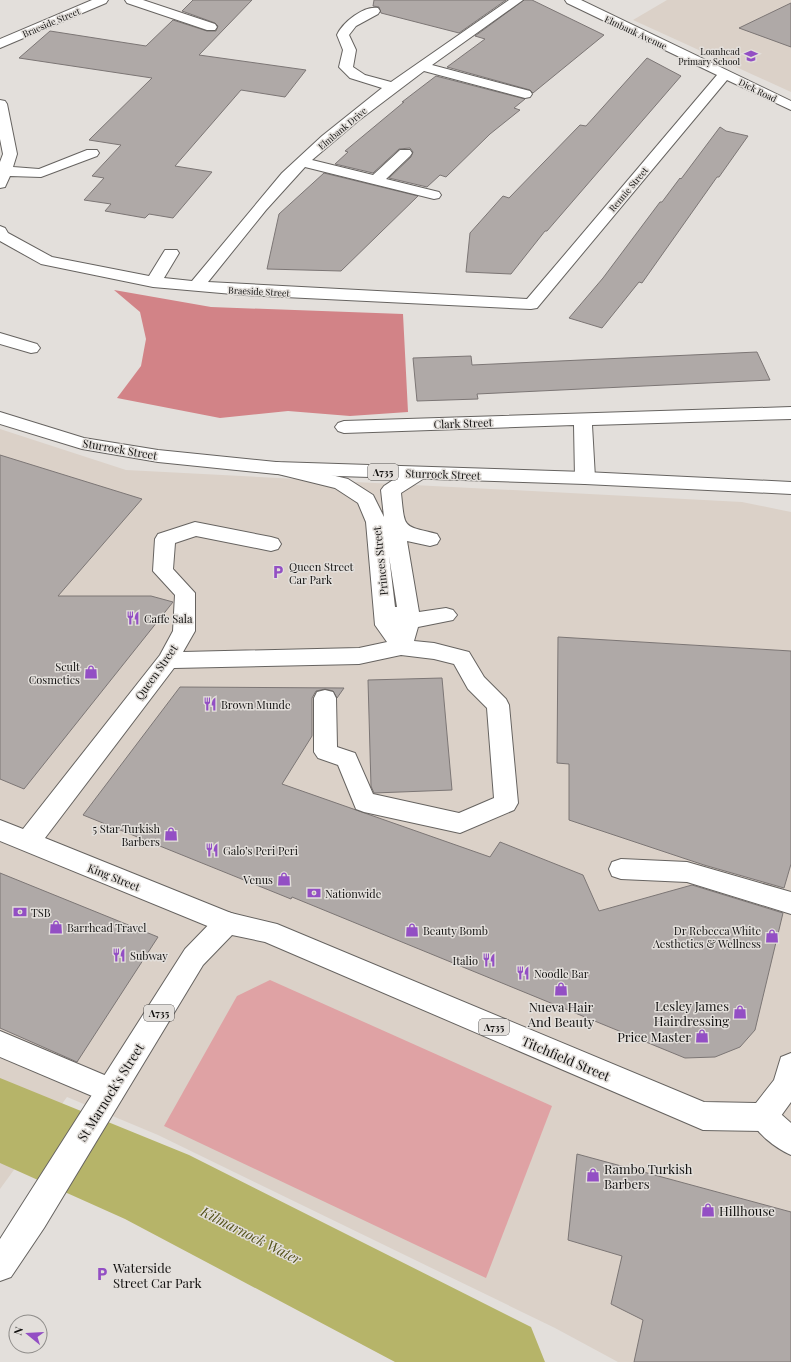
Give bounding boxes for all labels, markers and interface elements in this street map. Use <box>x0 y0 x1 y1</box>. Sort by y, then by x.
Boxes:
street label: Braeside Street <box>20 4 82 40</box>
street label: Elmbank Avenue <box>603 12 670 52</box>
place label: Loanhead Primary School <box>678 45 741 67</box>
school or university icon: Loanhead Primary School <box>743 48 759 64</box>
street label: Dick Road <box>737 76 780 105</box>
street label: Elmbank Drive <box>315 104 369 152</box>
street label: Rennie Street <box>606 164 651 214</box>
street label: Braeside Street <box>228 283 291 299</box>
street label: Clark Street <box>433 414 493 432</box>
street label: Sturrock Street <box>82 435 159 463</box>
road number: A735 <box>368 464 398 480</box>
street label: Sturrock Street <box>405 465 481 483</box>
street label: Princes Street <box>369 526 391 596</box>
place label: Queen Street Car Park <box>289 559 354 587</box>
parking icon: Queen Street Car Park <box>270 564 286 580</box>
restaurant icon: Caffe Sala <box>125 610 141 626</box>
place label: Caffe Sala <box>144 611 193 626</box>
street label: Queen Street <box>131 641 181 703</box>
place label: Scult Cosmetics <box>29 659 80 687</box>
shop icon: Scult Cosmetics <box>83 664 99 680</box>
restaurant icon: Brown Munde <box>202 696 218 712</box>
place label: Brown Munde <box>221 697 291 712</box>
place label: 5 Star Turkish Barbers <box>93 821 161 849</box>
shop icon: 5 Star Turkish Barbers <box>163 826 179 842</box>
restaurant icon: Galo’s Peri Peri <box>204 842 220 858</box>
place label: Galo’s Peri Peri <box>223 843 298 858</box>
street label: King Street <box>86 860 142 894</box>
shop icon: Venus <box>276 871 292 887</box>
place label: Venus <box>242 872 273 887</box>
bank icon: Nationwide <box>306 885 322 901</box>
place label: Nationwide <box>325 886 382 901</box>
bank icon: TSB <box>12 904 28 920</box>
place label: TSB <box>31 905 51 920</box>
shop icon: Barrhead Travel <box>48 919 64 935</box>
place label: Barrhead Travel <box>67 920 146 935</box>
shop icon: Beauty Bomb <box>404 922 420 938</box>
place label: Beauty Bomb <box>423 923 488 938</box>
place label: Dr Rebecca White Aesthetics & Wellness <box>652 923 761 951</box>
shop icon: Dr Rebecca White Aesthetics & Wellness <box>764 928 780 944</box>
restaurant icon: Subway <box>111 947 127 963</box>
place label: Subway <box>130 948 168 963</box>
restaurant icon: Italio <box>481 952 497 968</box>
place label: Italio <box>453 953 478 968</box>
restaurant icon: Noodle Bar <box>515 965 531 981</box>
place label: Noodle Bar <box>534 966 589 981</box>
shop icon: Nueva Hair And Beauty <box>553 981 569 997</box>
place label: Lesley James Hairdressing <box>654 997 729 1029</box>
place label: Nueva Hair And Beauty <box>527 998 595 1030</box>
shop icon: Lesley James Hairdressing <box>732 1004 748 1020</box>
road number: A735 <box>144 1005 174 1021</box>
road number: A735 <box>479 1019 509 1035</box>
place label: Price Master <box>617 1028 691 1045</box>
shop icon: Price Master <box>694 1028 710 1044</box>
street label: Titchfield Street <box>519 1032 613 1084</box>
street label: St Marnock's Street <box>73 1039 147 1144</box>
place label: Rambo Turkish Barbers <box>604 1160 693 1192</box>
shop icon: Rambo Turkish Barbers <box>585 1167 601 1183</box>
water label: Kilmarnock Water <box>197 1201 305 1269</box>
shop icon: Hillhouse <box>700 1202 716 1218</box>
place label: Hillhouse <box>719 1202 775 1219</box>
place label: Waterside Street Car Park <box>112 1259 203 1291</box>
parking icon: Waterside Street Car Park <box>94 1266 110 1282</box>
north arrow <box>8 1314 48 1354</box>
text: N <box>10 1325 26 1337</box>

